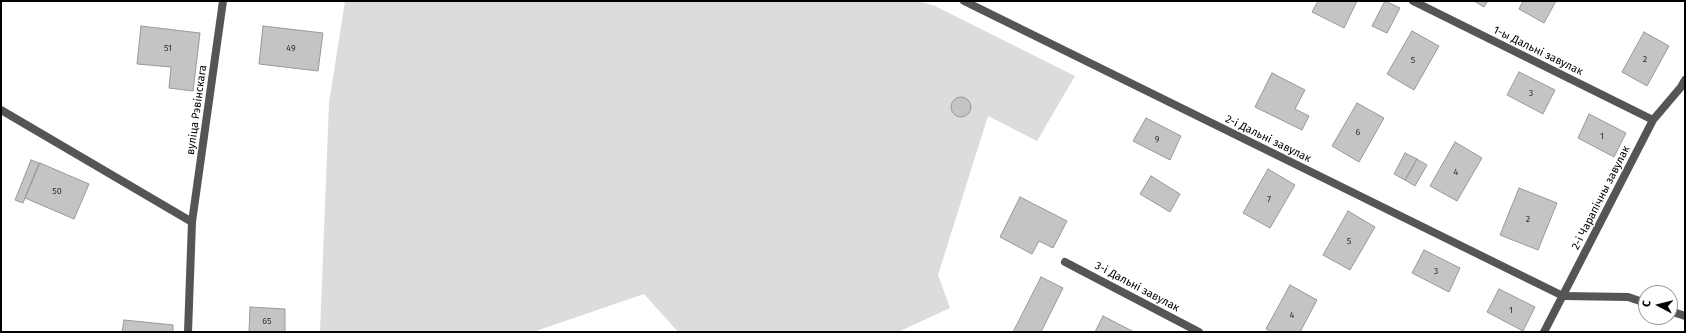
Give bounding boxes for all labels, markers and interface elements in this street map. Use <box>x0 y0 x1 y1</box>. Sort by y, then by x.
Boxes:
street label: 1-ы Дальні завулак <box>1491 24 1585 78</box>
house number: 51 <box>164 43 172 53</box>
house number: 49 <box>286 43 296 53</box>
house number: 2 <box>1643 54 1647 64</box>
house number: 5 <box>1411 55 1415 65</box>
street label: вуліца Рэвінскага <box>184 64 210 156</box>
house number: 3 <box>1529 88 1533 98</box>
street label: 2-і Дальні завулак <box>1223 112 1313 166</box>
house number: 6 <box>1356 127 1360 137</box>
house number: 1 <box>1600 131 1604 141</box>
house number: 9 <box>1155 134 1159 144</box>
street label: 2-і Чарапічны завулак <box>1569 144 1633 252</box>
house number: 4 <box>1454 167 1458 177</box>
house number: 50 <box>52 186 62 196</box>
house number: 7 <box>1267 194 1271 204</box>
house number: 2 <box>1526 214 1530 224</box>
house number: 5 <box>1347 236 1351 246</box>
street label: 3-і Дальні завулак <box>1092 259 1182 315</box>
house number: 3 <box>1434 266 1438 276</box>
north arrow <box>1638 285 1678 325</box>
text: С <box>1640 300 1653 308</box>
house number: 1 <box>1509 305 1513 315</box>
house number: 4 <box>1290 310 1294 320</box>
house number: 65 <box>262 316 272 326</box>

